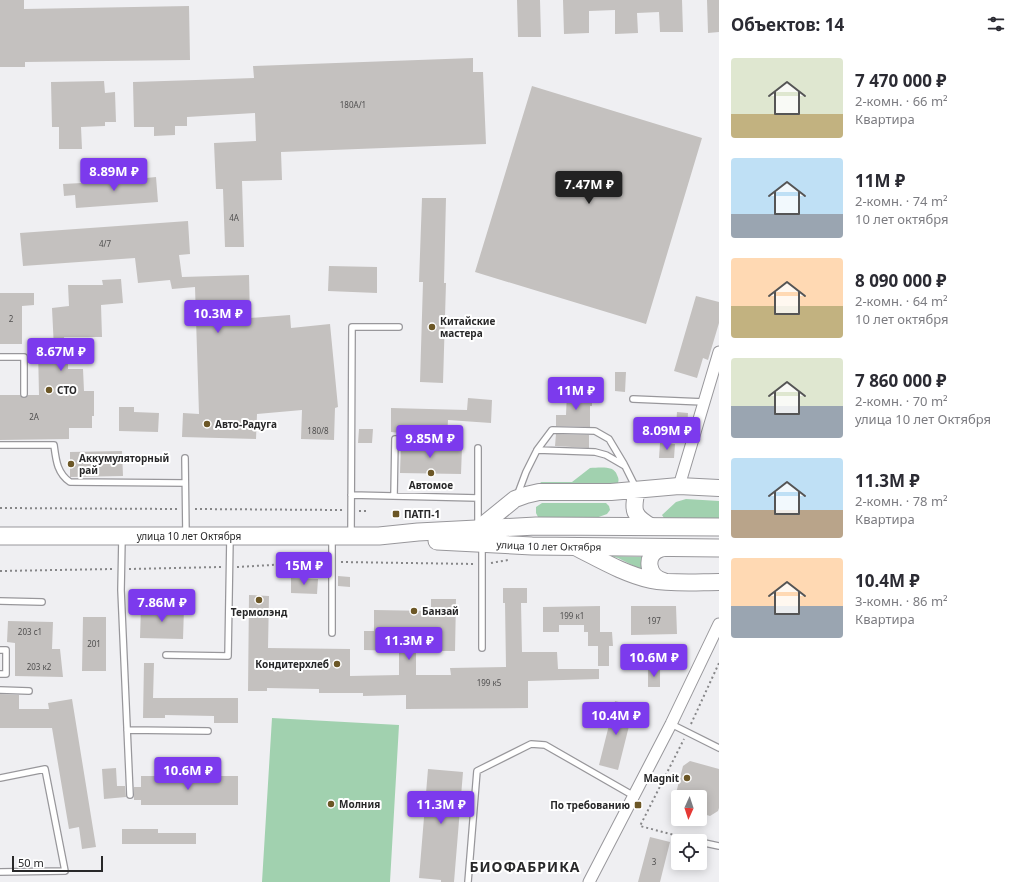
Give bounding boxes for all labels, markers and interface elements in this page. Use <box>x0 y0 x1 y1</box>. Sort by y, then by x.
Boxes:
text: Объектов: 14 <box>731 13 844 36</box>
icon: filters <box>985 13 1007 35</box>
text: 7 470 000 ₽ <box>855 69 947 92</box>
icon: home <box>763 74 811 122</box>
text: 2-комн. · 66 m² <box>855 92 948 110</box>
house number: 180А/1 <box>340 99 366 110</box>
text: Квартира <box>855 110 915 128</box>
pin: 8.89M ₽ <box>77 158 151 192</box>
text: 8.89M ₽ <box>89 162 139 180</box>
text: 11M ₽ <box>855 169 905 192</box>
pin: 7.47M ₽ <box>552 171 626 205</box>
icon: home <box>763 174 811 222</box>
text: 7.47M ₽ <box>564 175 614 193</box>
text: 2-комн. · 74 m² <box>855 192 948 210</box>
text: 10 лет октября <box>855 210 949 228</box>
house number: 4А <box>229 212 240 223</box>
house number: 4/7 <box>99 238 111 249</box>
text: 8 090 000 ₽ <box>855 269 947 292</box>
icon: home <box>763 274 811 322</box>
text: 2-комн. · 64 m² <box>855 292 948 310</box>
pin: 10.3M ₽ <box>181 300 255 334</box>
text: 10.3M ₽ <box>193 304 243 322</box>
text: 10 лет октября <box>855 310 949 328</box>
house number: 2 <box>9 313 14 324</box>
place label: Китайские мастера <box>440 314 496 340</box>
marker: Китайские мастера <box>427 322 437 332</box>
pin: 8.67M ₽ <box>24 338 98 372</box>
text: 8.67M ₽ <box>36 342 86 360</box>
text: 7 860 000 ₽ <box>855 369 947 392</box>
icon: home <box>763 374 811 422</box>
pin: 11M ₽ <box>548 377 604 411</box>
text: 11M ₽ <box>557 381 595 399</box>
place label: СТО <box>57 383 77 397</box>
marker: СТО <box>44 385 54 395</box>
text: 2-комн. · 70 m² <box>855 392 948 410</box>
text: улица 10 лет Октября <box>855 410 991 428</box>
house number: 2А <box>29 411 40 422</box>
place label: Авто-Радуга <box>215 417 277 431</box>
pin: 8.09M ₽ <box>630 417 704 451</box>
marker: Авто-Радуга <box>202 419 212 429</box>
text: 8.09M ₽ <box>642 421 692 439</box>
house number: 180/8 <box>307 425 329 436</box>
pin: 9.85M ₽ <box>393 425 467 459</box>
text: 9.85M ₽ <box>405 429 455 447</box>
place label: Аккумуляторный рай <box>79 451 169 477</box>
marker: Аккумуляторный рай <box>66 459 76 469</box>
marker: Автомое <box>426 468 436 478</box>
text: 11.3M ₽ <box>855 469 920 492</box>
icon: home <box>763 474 811 522</box>
place label: Автомое <box>409 478 453 492</box>
text: 2-комн. · 78 m² <box>855 492 948 510</box>
place label: ПАТП-1 <box>404 507 440 521</box>
marker: ПАТП-1 <box>391 509 401 519</box>
text: Квартира <box>855 510 915 528</box>
street label: улица 10 лет Октября <box>137 529 241 543</box>
street label: улица 10 лет Октября <box>496 537 601 554</box>
pin: 15M ₽ <box>276 552 332 586</box>
text: 15M ₽ <box>285 556 323 574</box>
text: 10.4M ₽ <box>855 569 920 592</box>
icon: home <box>763 574 811 622</box>
pin: 7.86M ₽ <box>125 589 199 623</box>
text: 3-комн. · 86 m² <box>855 592 948 610</box>
text: 7.86M ₽ <box>137 593 187 611</box>
marker: Термолэнд <box>254 595 264 605</box>
place label: Банзай <box>422 604 459 618</box>
place label: Термолэнд <box>231 605 288 619</box>
marker: Банзай <box>409 606 419 616</box>
house number: 199 к1 <box>560 610 584 621</box>
text: Квартира <box>855 610 915 628</box>
house number: 197 <box>647 615 661 626</box>
house number: 203 с1 <box>18 626 42 637</box>
pin: 11.3M ₽ <box>372 627 446 661</box>
text: 11.3M ₽ <box>384 631 434 649</box>
house number: 201 <box>87 638 101 649</box>
pin: 10.6M ₽ <box>617 644 691 678</box>
text: 10.6M ₽ <box>629 648 679 666</box>
place label: Кондитерхлеб <box>255 657 329 671</box>
marker: Кондитерхлеб <box>332 659 342 669</box>
house number: 203 к2 <box>27 661 52 672</box>
house number: 199 к5 <box>477 677 502 688</box>
pin: 10.4M ₽ <box>579 702 653 736</box>
text: 10.4M ₽ <box>591 706 641 724</box>
pin: 10.6M ₽ <box>151 757 225 791</box>
text: 10.6M ₽ <box>163 761 213 779</box>
place label: Magnit <box>643 771 680 785</box>
marker: Magnit <box>682 773 692 783</box>
north arrow <box>671 790 707 826</box>
map controls <box>671 790 707 870</box>
pin: 11.3M ₽ <box>404 791 478 825</box>
text: 11.3M ₽ <box>416 795 466 813</box>
place label: Молния <box>339 797 380 811</box>
place label: По требованию <box>550 798 630 812</box>
marker: Молния <box>326 799 336 809</box>
marker: По требованию <box>633 800 643 810</box>
button: locate <box>671 834 707 870</box>
scale bar <box>12 854 103 873</box>
text: 50 m <box>18 855 44 870</box>
house number: 3 <box>652 856 657 867</box>
district label: БИОФАБРИКА <box>469 857 581 876</box>

